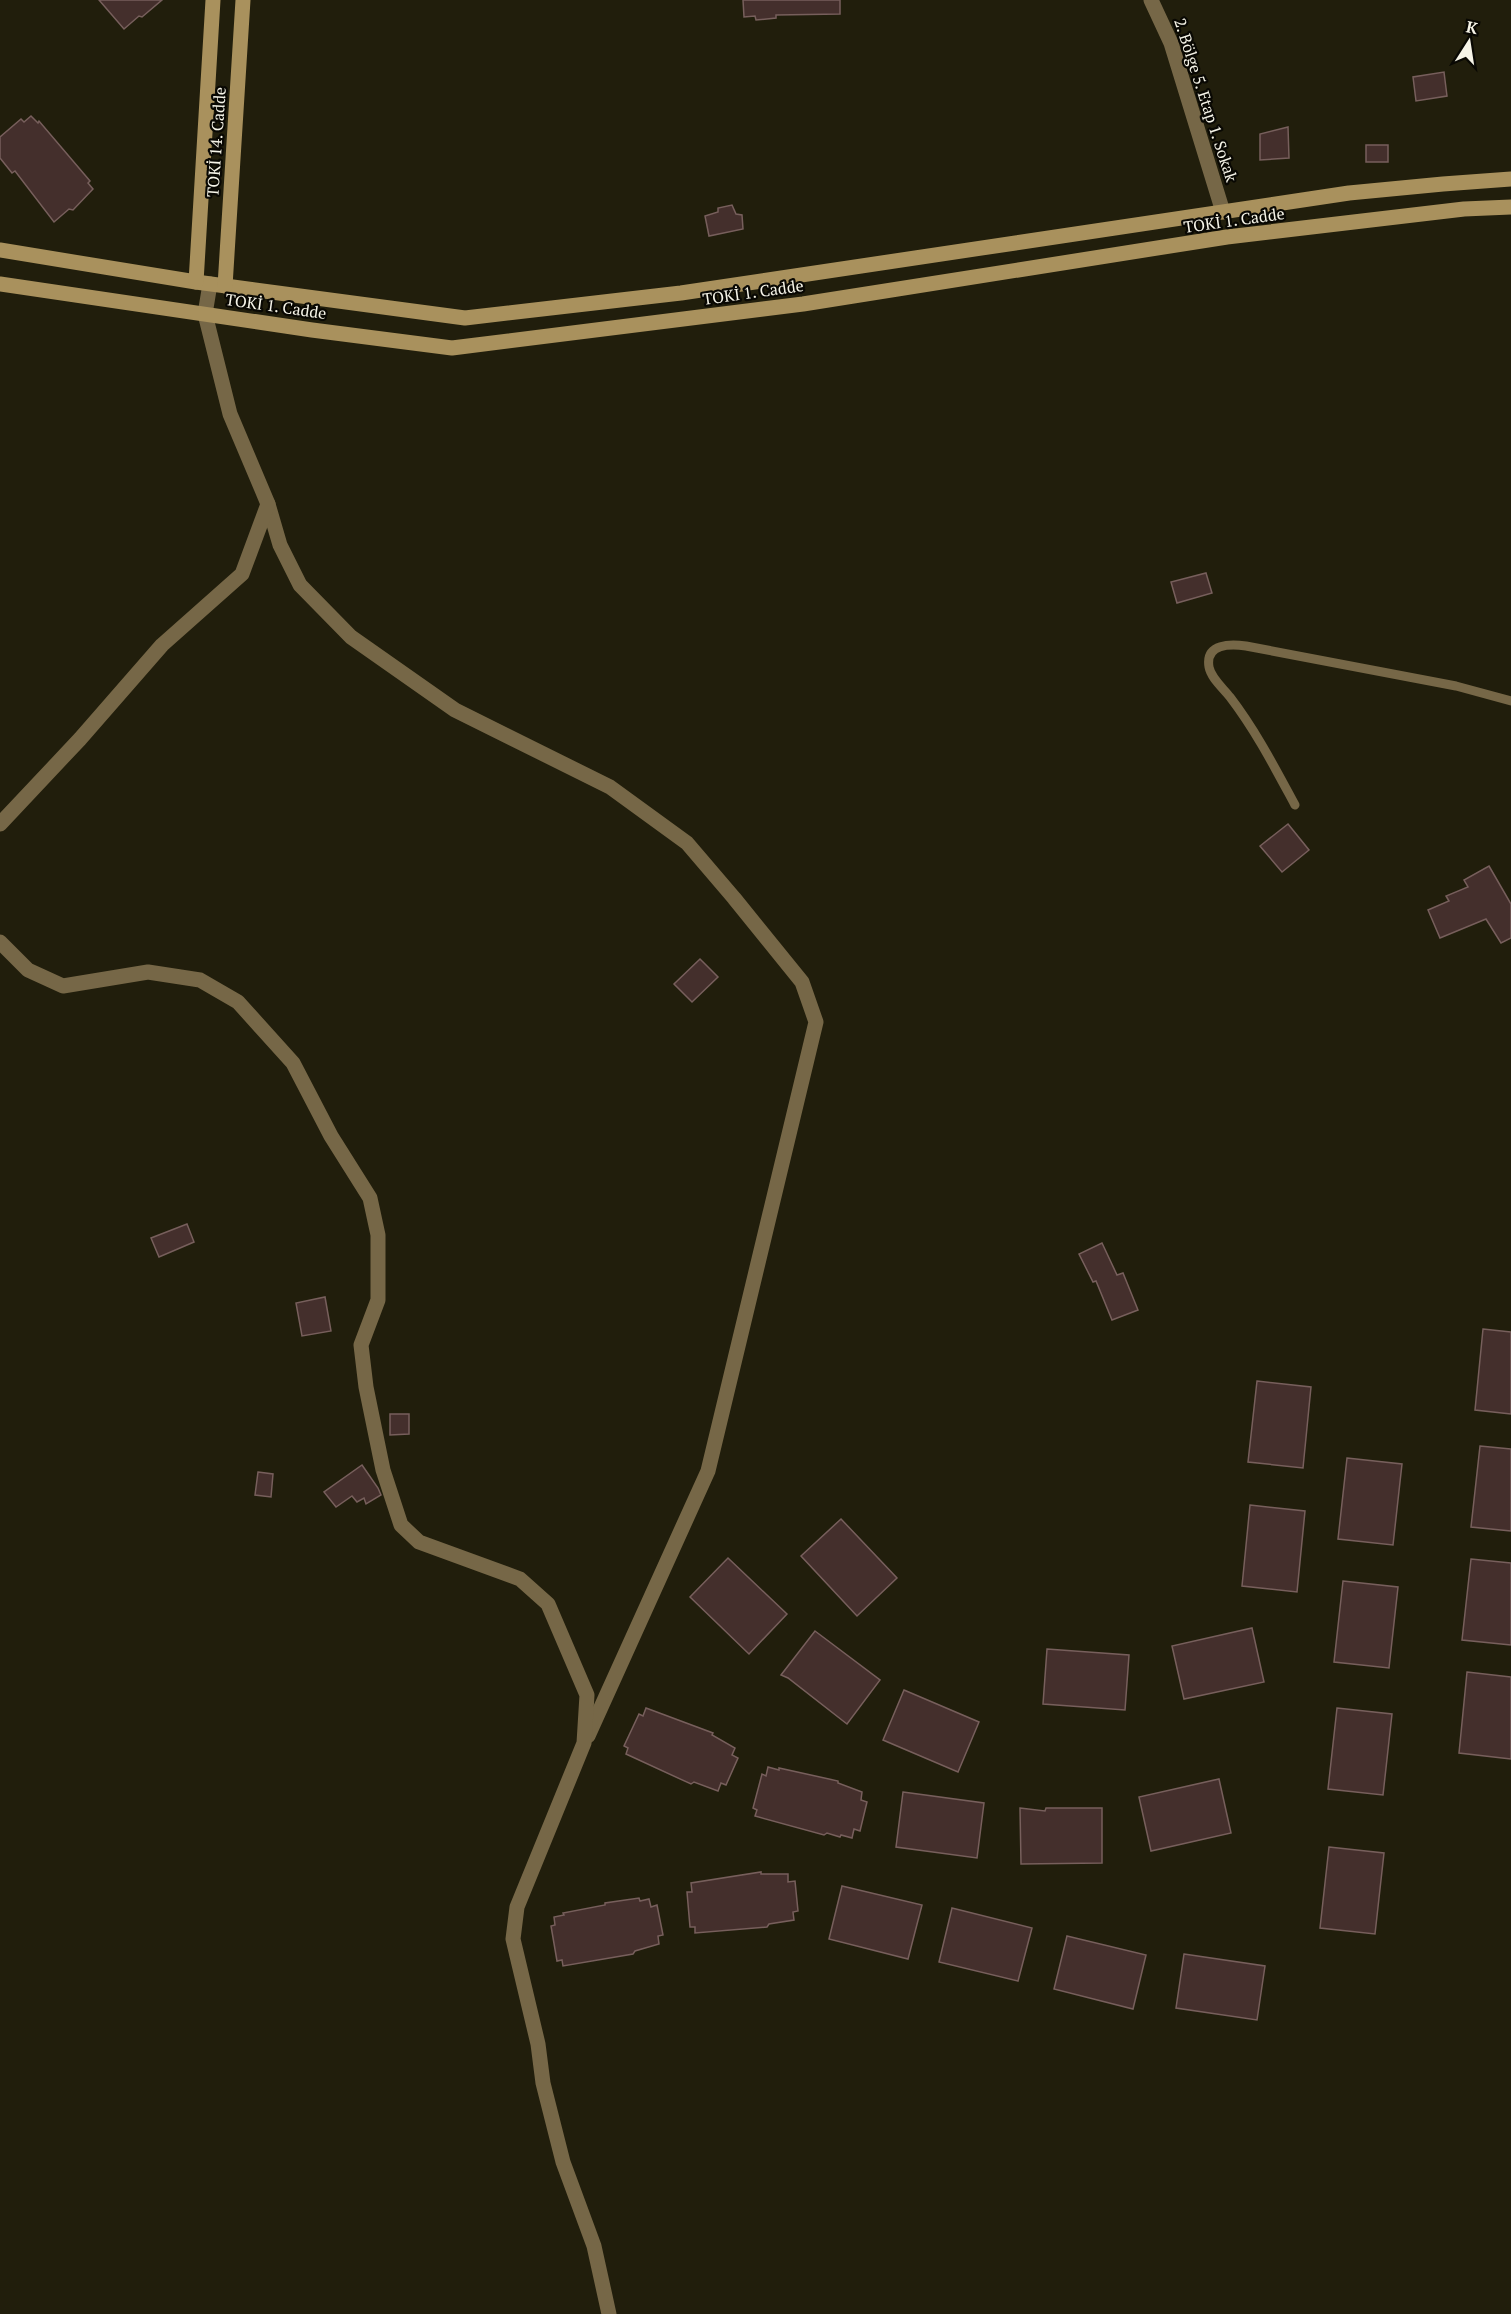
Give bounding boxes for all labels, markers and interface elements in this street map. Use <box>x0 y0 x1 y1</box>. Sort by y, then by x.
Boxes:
north arrow <box>1439 12 1499 72</box>
street label: 2. Bölge 5. Etap 1. Sokak <box>1169 15 1243 185</box>
text: K <box>1464 15 1481 39</box>
street label: TOKİ 14. Cadde <box>201 86 231 198</box>
street label: TOKİ 1. Cadde <box>1182 202 1286 238</box>
street label: TOKİ 1. Cadde <box>701 274 805 310</box>
street label: TOKİ 1. Cadde <box>224 288 328 324</box>

